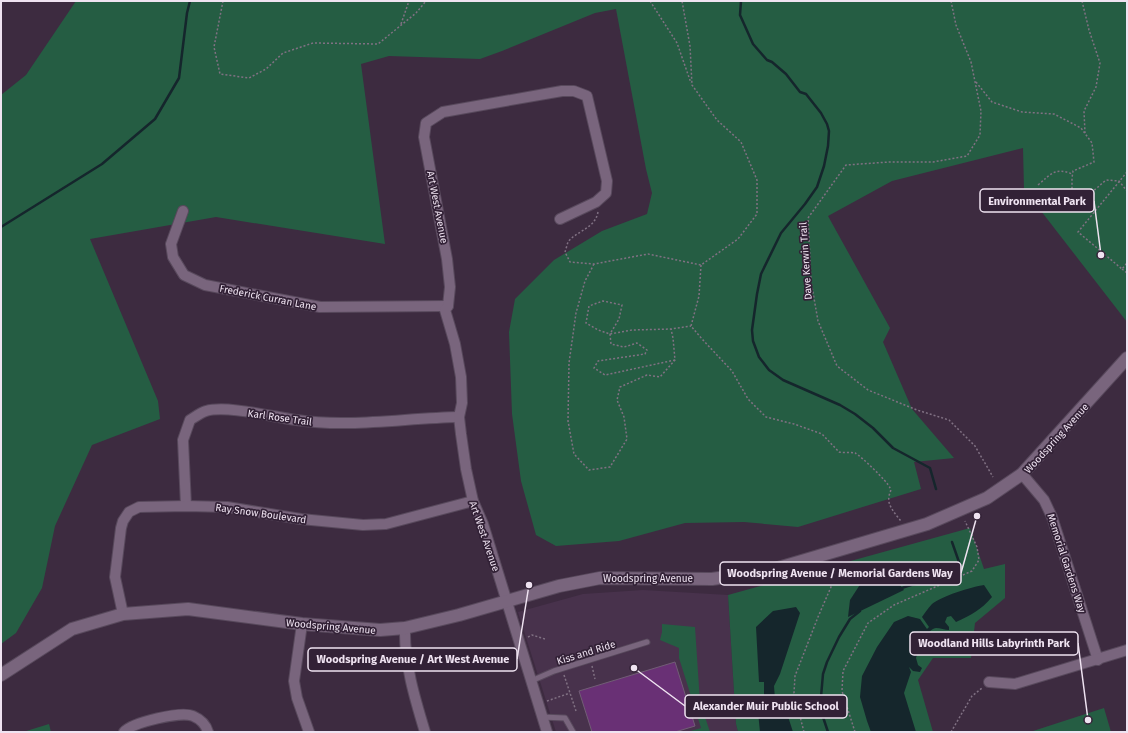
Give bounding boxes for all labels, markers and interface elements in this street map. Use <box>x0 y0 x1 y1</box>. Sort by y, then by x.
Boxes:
street label: Art West Avenue <box>424 170 450 244</box>
callout: Environmental Park <box>980 189 1094 212</box>
text: Environmental Park <box>988 195 1087 208</box>
street label: Dave Kerwin Trail <box>797 222 815 300</box>
street label: Frederick Curran Lane <box>218 283 317 313</box>
street label: Woodspring Avenue <box>1022 401 1091 476</box>
street label: Karl Rose Trail <box>247 408 313 428</box>
street label: Art West Avenue <box>466 500 502 573</box>
street label: Ray Snow Boulevard <box>215 502 307 526</box>
street label: Memorial Gardens Way <box>1044 512 1088 614</box>
callout: Woodspring Avenue / Memorial Gardens Way <box>720 562 961 585</box>
text: Woodspring Avenue / Memorial Gardens Way <box>727 567 953 580</box>
street label: Woodspring Avenue <box>603 573 693 585</box>
street label: Woodspring Avenue <box>286 617 376 637</box>
callout: Woodland Hills Labyrinth Park <box>910 632 1078 655</box>
text: Woodland Hills Labyrinth Park <box>918 637 1071 650</box>
street label: Kiss and Ride <box>555 638 617 668</box>
callout: Woodspring Avenue / Art West Avenue <box>308 648 517 671</box>
text: Woodspring Avenue / Art West Avenue <box>317 653 509 666</box>
callout: Alexander Muir Public School <box>685 695 847 718</box>
text: Alexander Muir Public School <box>692 700 840 713</box>

